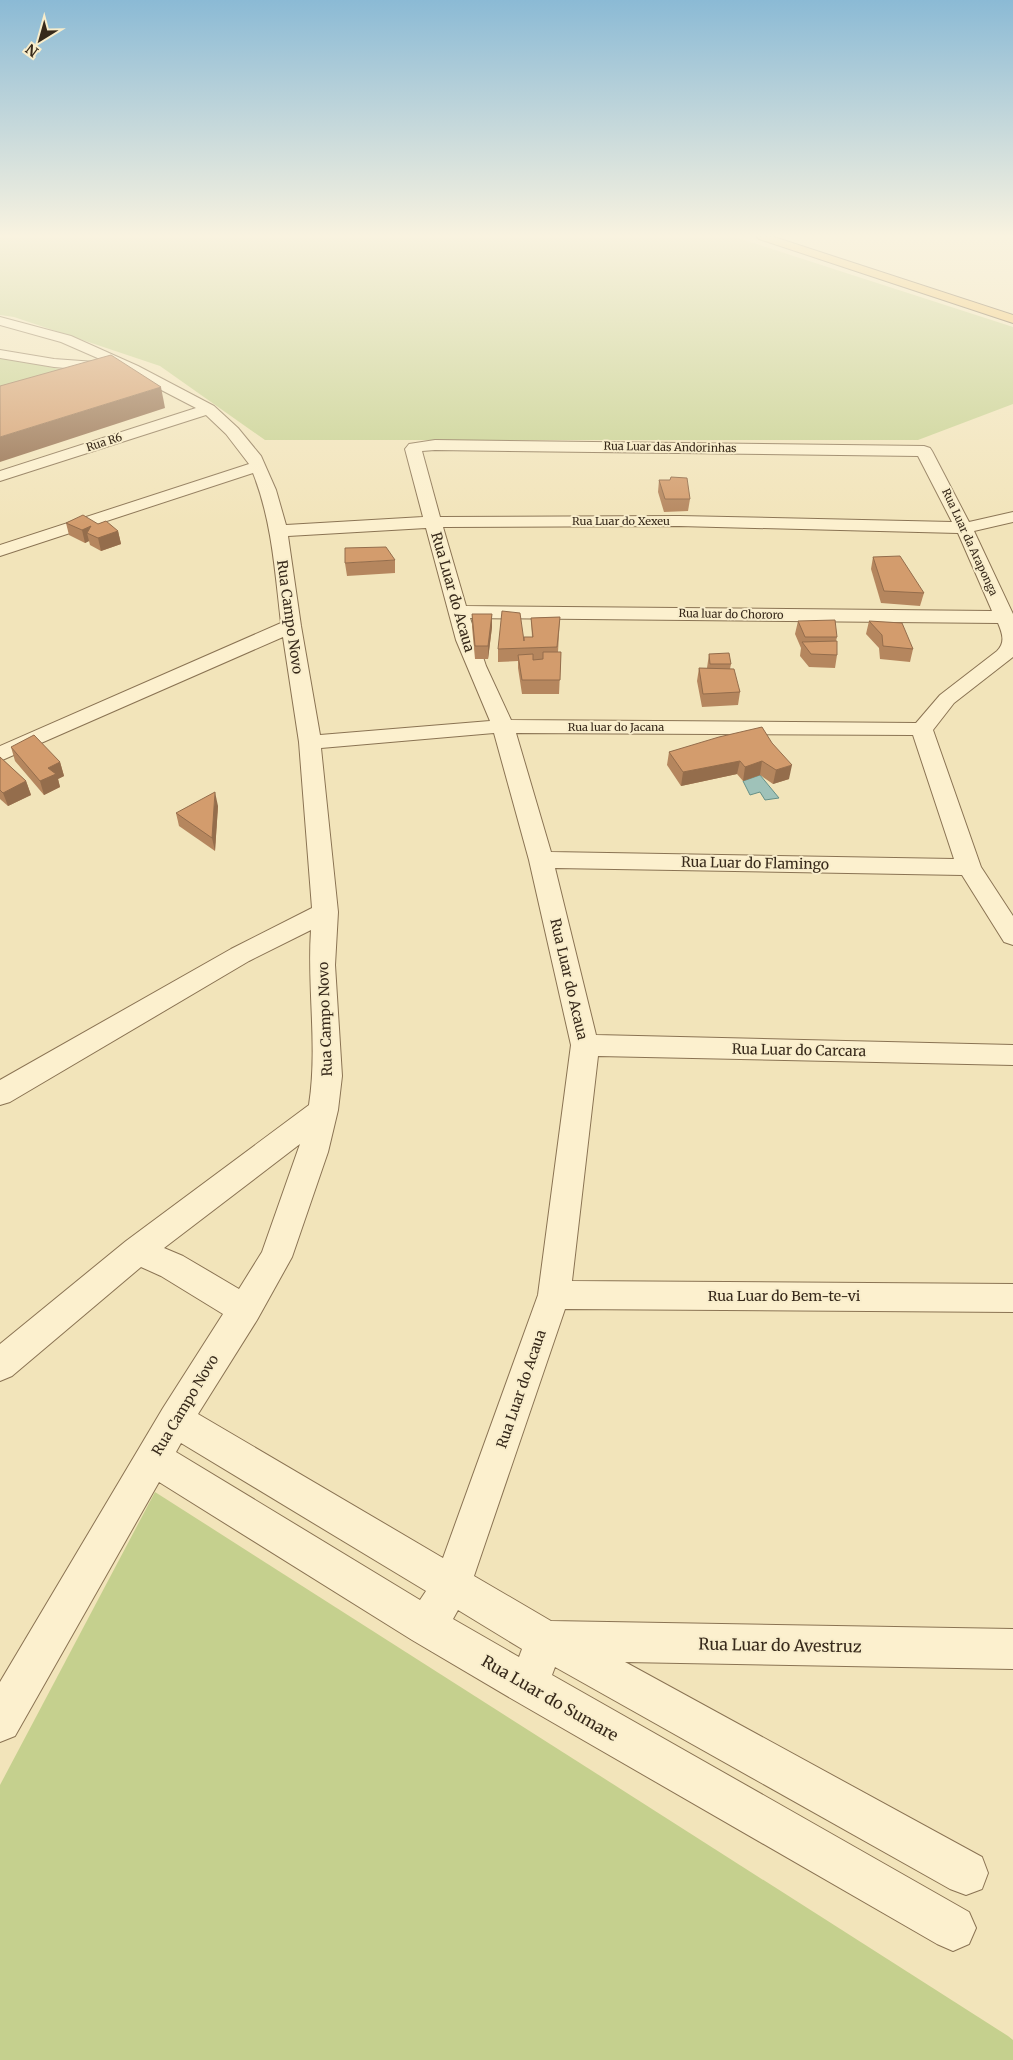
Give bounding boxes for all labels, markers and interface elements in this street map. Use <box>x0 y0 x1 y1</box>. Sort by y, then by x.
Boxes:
north arrow <box>15 15 65 65</box>
text: N <box>22 40 42 61</box>
street label: Rua R6 <box>84 430 124 454</box>
street label: Rua Luar das Andorinhas <box>603 439 737 455</box>
street label: Rua Luar da Araponga <box>939 486 1001 598</box>
street label: Rua Luar do Xexeu <box>572 514 670 528</box>
street label: Rua Luar do Acaua <box>427 530 479 655</box>
street label: Rua Campo Novo <box>273 559 307 675</box>
street label: Rua luar do Chororo <box>678 606 784 622</box>
street label: Rua luar do Jacana <box>568 720 664 734</box>
street label: Rua Luar do Flamingo <box>681 853 829 873</box>
street label: Rua Luar do Acaua <box>546 917 592 1042</box>
street label: Rua Campo Novo <box>314 961 336 1077</box>
street label: Rua Luar do Carcara <box>732 1040 867 1060</box>
street label: Rua Luar do Bem-te-vi <box>708 1287 861 1305</box>
street label: Rua Luar do Acaua <box>492 1327 550 1451</box>
street label: Rua Campo Novo <box>148 1351 222 1459</box>
street label: Rua Luar do Avestruz <box>698 1634 862 1656</box>
street label: Rua Luar do Sumare <box>478 1651 622 1745</box>

